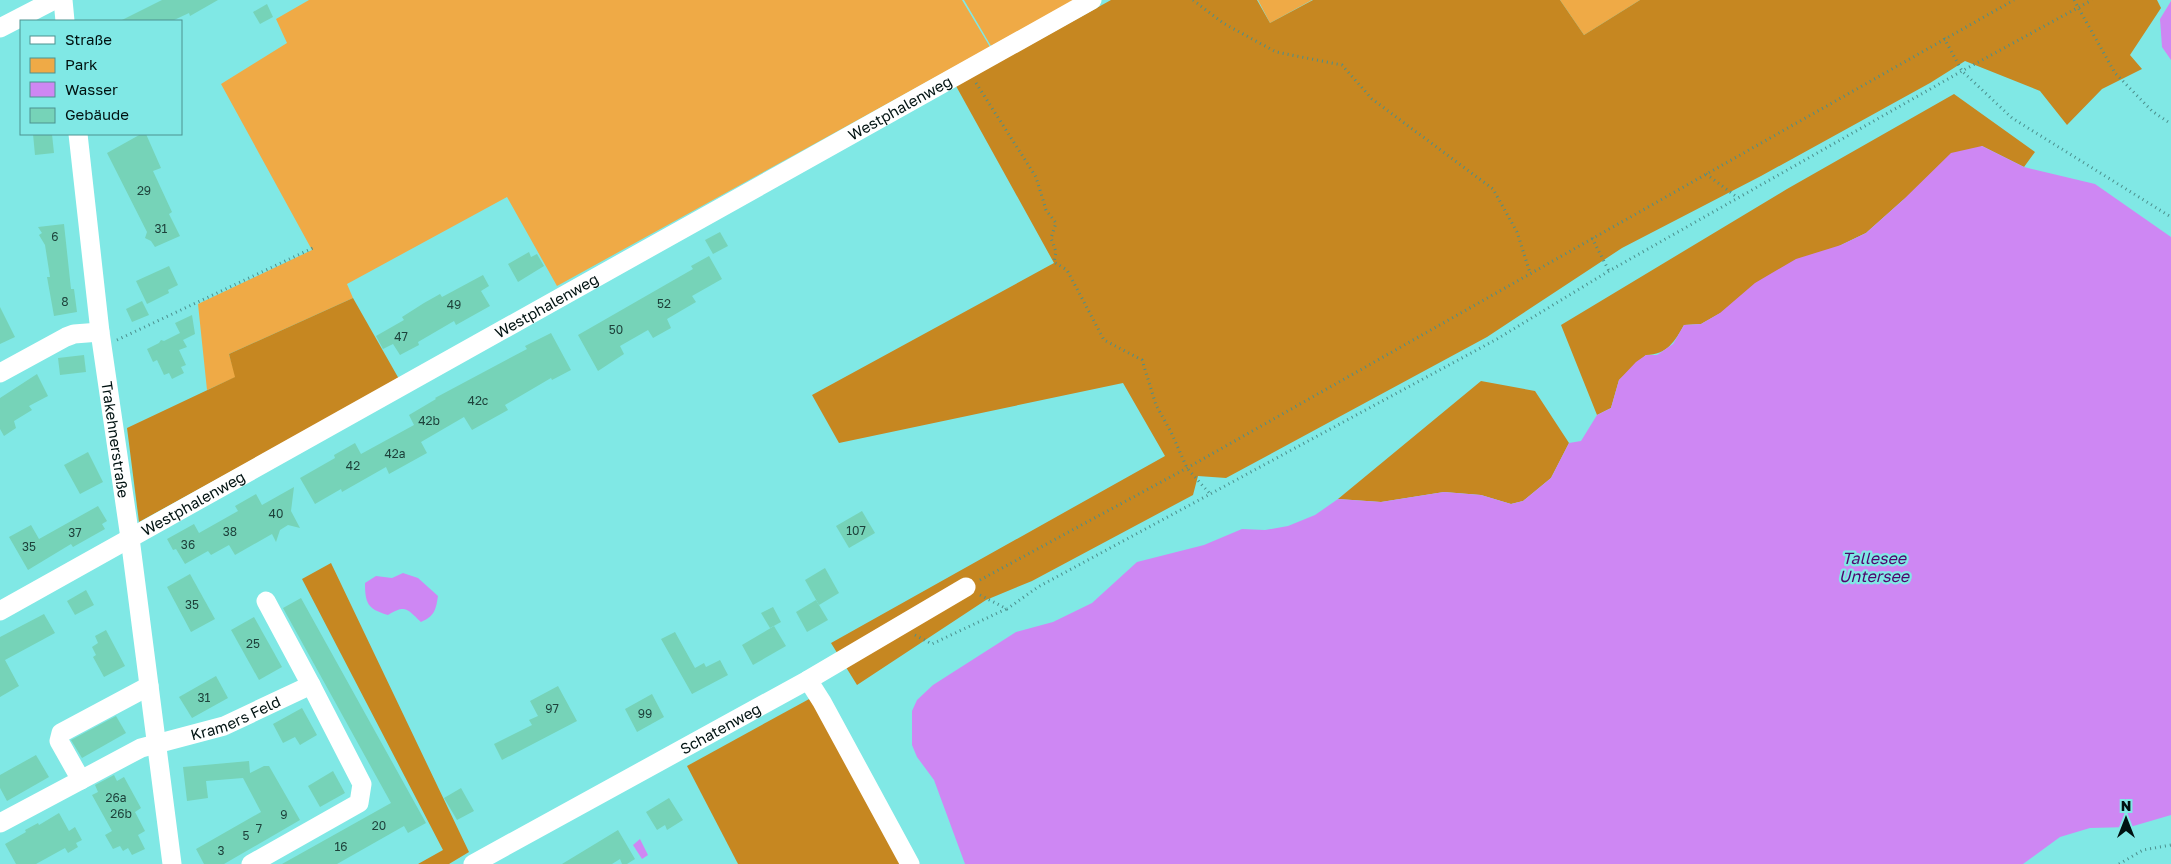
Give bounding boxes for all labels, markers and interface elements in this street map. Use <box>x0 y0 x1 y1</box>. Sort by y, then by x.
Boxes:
legend <box>20 20 182 135</box>
text: Straße <box>65 30 112 48</box>
text: Park <box>65 55 98 73</box>
street label: Westphalenweg <box>845 71 955 144</box>
text: Wasser <box>65 80 118 98</box>
text: Gebäude <box>65 105 129 123</box>
house number: 29 <box>137 183 151 198</box>
house number: 31 <box>155 221 168 236</box>
house number: 6 <box>51 229 59 244</box>
street label: Westphalenweg <box>491 269 601 341</box>
house number: 8 <box>61 294 69 309</box>
house number: 52 <box>657 296 671 311</box>
house number: 49 <box>447 297 461 312</box>
house number: 50 <box>609 322 623 337</box>
house number: 47 <box>394 329 408 344</box>
street label: Trakehnerstraße <box>98 380 133 499</box>
house number: 42c <box>468 393 489 408</box>
house number: 42b <box>418 413 440 428</box>
house number: 42a <box>384 446 406 461</box>
house number: 42 <box>346 458 360 473</box>
street label: Westphalenweg <box>138 467 248 539</box>
house number: 40 <box>269 506 283 521</box>
house number: 107 <box>846 523 866 538</box>
house number: 38 <box>223 524 237 539</box>
house number: 37 <box>68 525 82 540</box>
house number: 36 <box>181 537 195 552</box>
house number: 35 <box>22 539 36 554</box>
water label: Tallesee Untersee <box>1839 548 1911 586</box>
house number: 35 <box>185 597 199 612</box>
house number: 25 <box>246 636 260 651</box>
house number: 31 <box>198 690 211 705</box>
street label: Kramers Feld <box>189 692 283 743</box>
street label: Schatenweg <box>677 699 764 758</box>
house number: 97 <box>545 701 559 716</box>
house number: 99 <box>638 706 652 721</box>
house number: 26a <box>105 790 127 805</box>
north arrow <box>2101 794 2151 844</box>
text: N <box>2121 797 2131 814</box>
house number: 26b <box>110 806 132 821</box>
house number: 9 <box>280 807 288 822</box>
house number: 20 <box>372 818 386 833</box>
house number: 7 <box>256 821 262 836</box>
house number: 5 <box>243 828 250 843</box>
house number: 16 <box>334 839 348 854</box>
house number: 3 <box>217 843 225 858</box>

